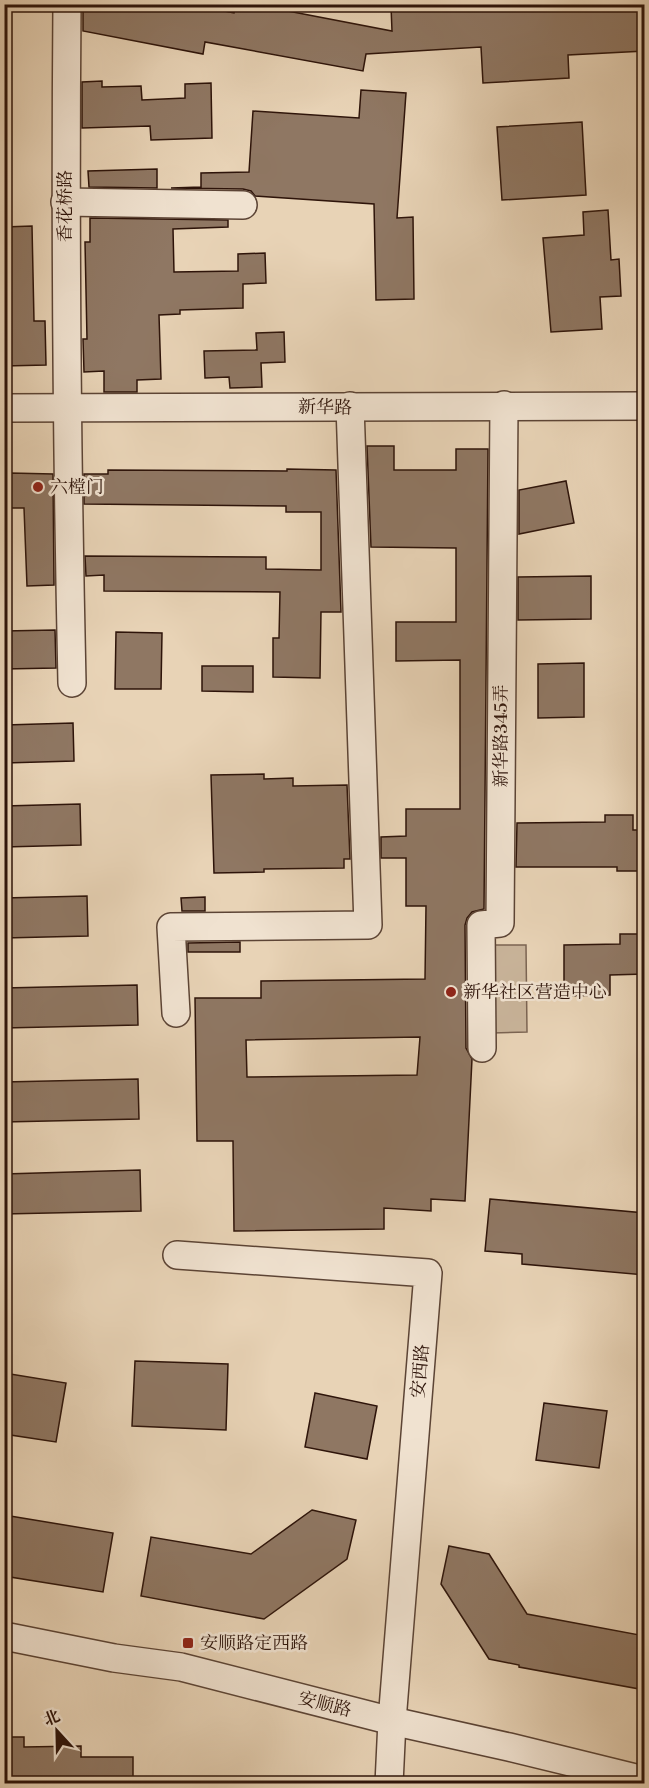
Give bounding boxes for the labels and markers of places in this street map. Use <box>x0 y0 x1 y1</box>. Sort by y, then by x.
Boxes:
place label: 六樘门 <box>50 476 104 499</box>
marker: 六樘门 <box>31 480 45 494</box>
place label: 新华社区营造中心 <box>463 981 607 1004</box>
marker: 新华社区营造中心 <box>444 985 458 999</box>
place label: 安顺路定西路 <box>200 1632 308 1655</box>
marker: 安顺路定西路 <box>181 1636 195 1650</box>

